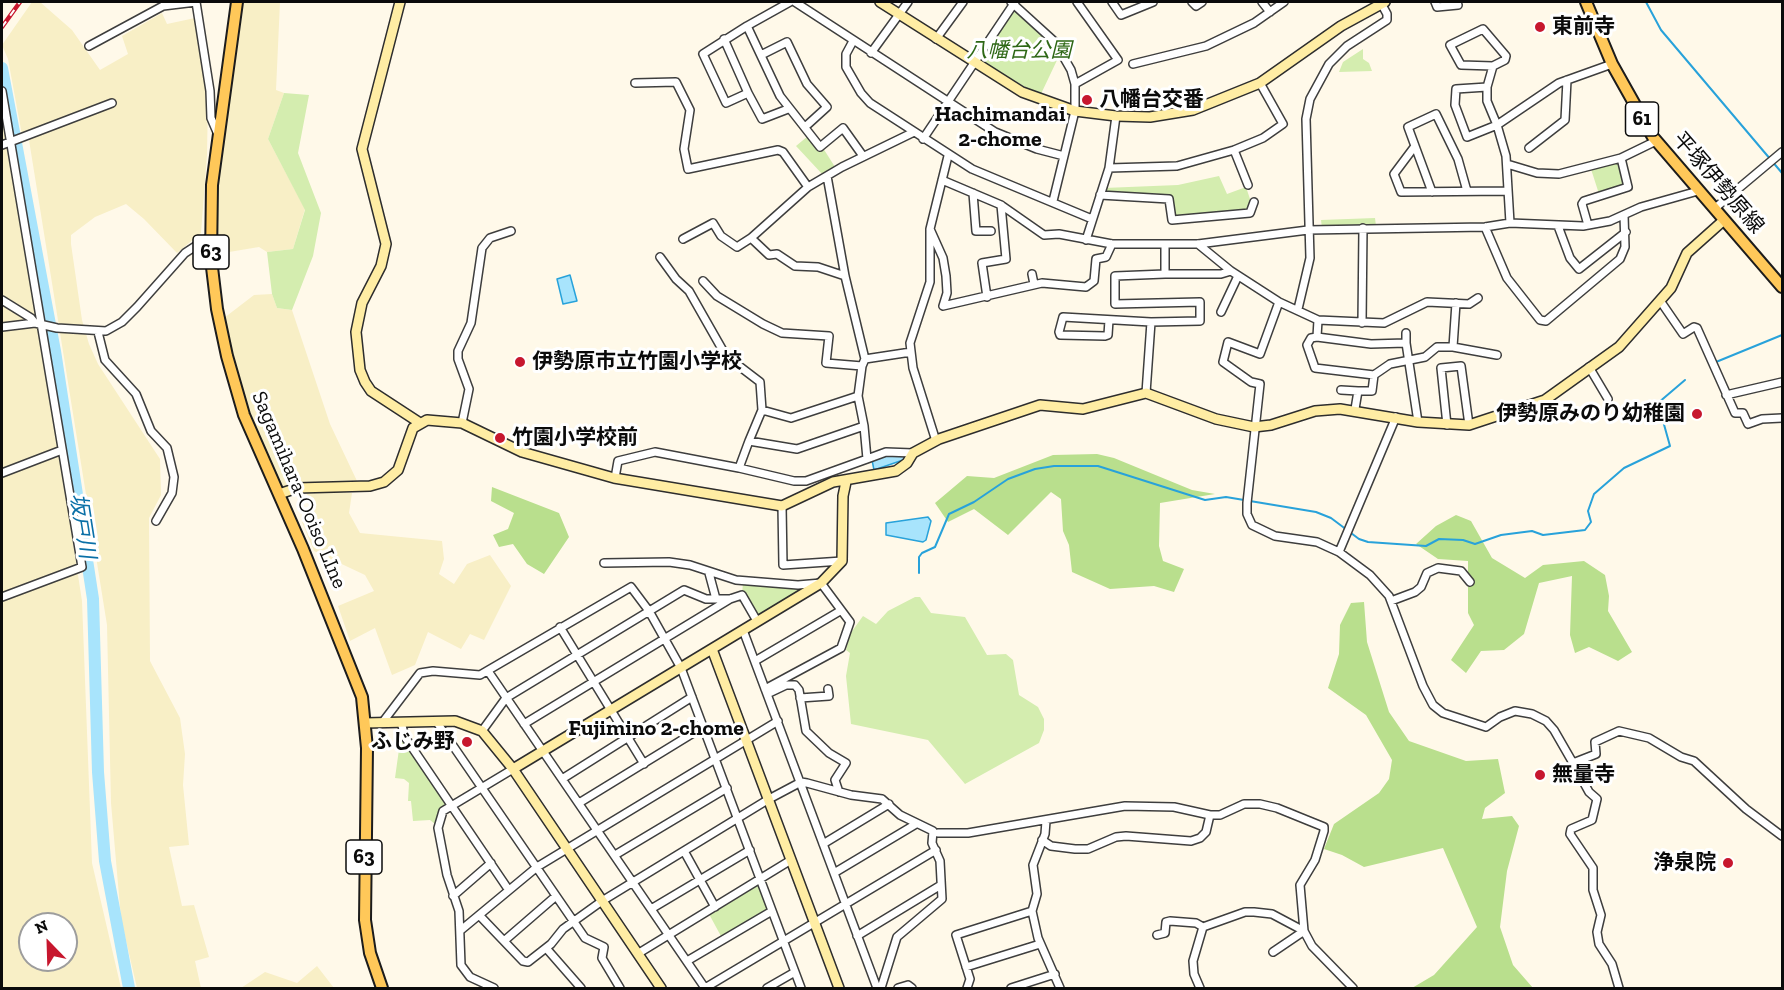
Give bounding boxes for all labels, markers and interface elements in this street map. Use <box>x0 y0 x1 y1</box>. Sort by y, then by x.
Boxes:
place label: 東前寺 <box>1552 14 1615 40</box>
marker: 東前寺 <box>1533 20 1547 34</box>
park label: 八幡台公園 <box>967 38 1071 64</box>
place label: 八幡台交番 <box>1099 87 1204 113</box>
marker: 八幡台交番 <box>1080 93 1094 107</box>
district label: Hachimandai 2-chome <box>934 102 1066 154</box>
road number: 61 <box>1626 102 1658 136</box>
street label: 平塚伊勢原線 <box>1667 127 1769 239</box>
road number: 63 <box>193 235 229 269</box>
place label: 伊勢原市立竹園小学校 <box>532 349 742 375</box>
marker: 伊勢原市立竹園小学校 <box>513 355 527 369</box>
street label: Sagamihara-Ooiso LIne <box>246 388 352 592</box>
place label: 伊勢原みのり幼稚園 <box>1496 401 1685 427</box>
marker: 伊勢原みのり幼稚園 <box>1690 407 1704 421</box>
place label: 竹園小学校前 <box>512 425 638 451</box>
marker: 竹園小学校前 <box>493 431 507 445</box>
water label: 坂戸川 <box>64 491 100 561</box>
district label: Fujimino 2-chome <box>568 716 744 742</box>
place label: ふじみ野 <box>371 729 455 755</box>
marker: ふじみ野 <box>460 735 474 749</box>
place label: 無量寺 <box>1552 762 1615 788</box>
marker: 無量寺 <box>1533 768 1547 782</box>
road number: 63 <box>346 840 382 874</box>
place label: 浄泉院 <box>1653 850 1716 876</box>
marker: 浄泉院 <box>1721 856 1735 870</box>
north arrow <box>18 912 78 972</box>
text: N <box>32 916 51 938</box>

